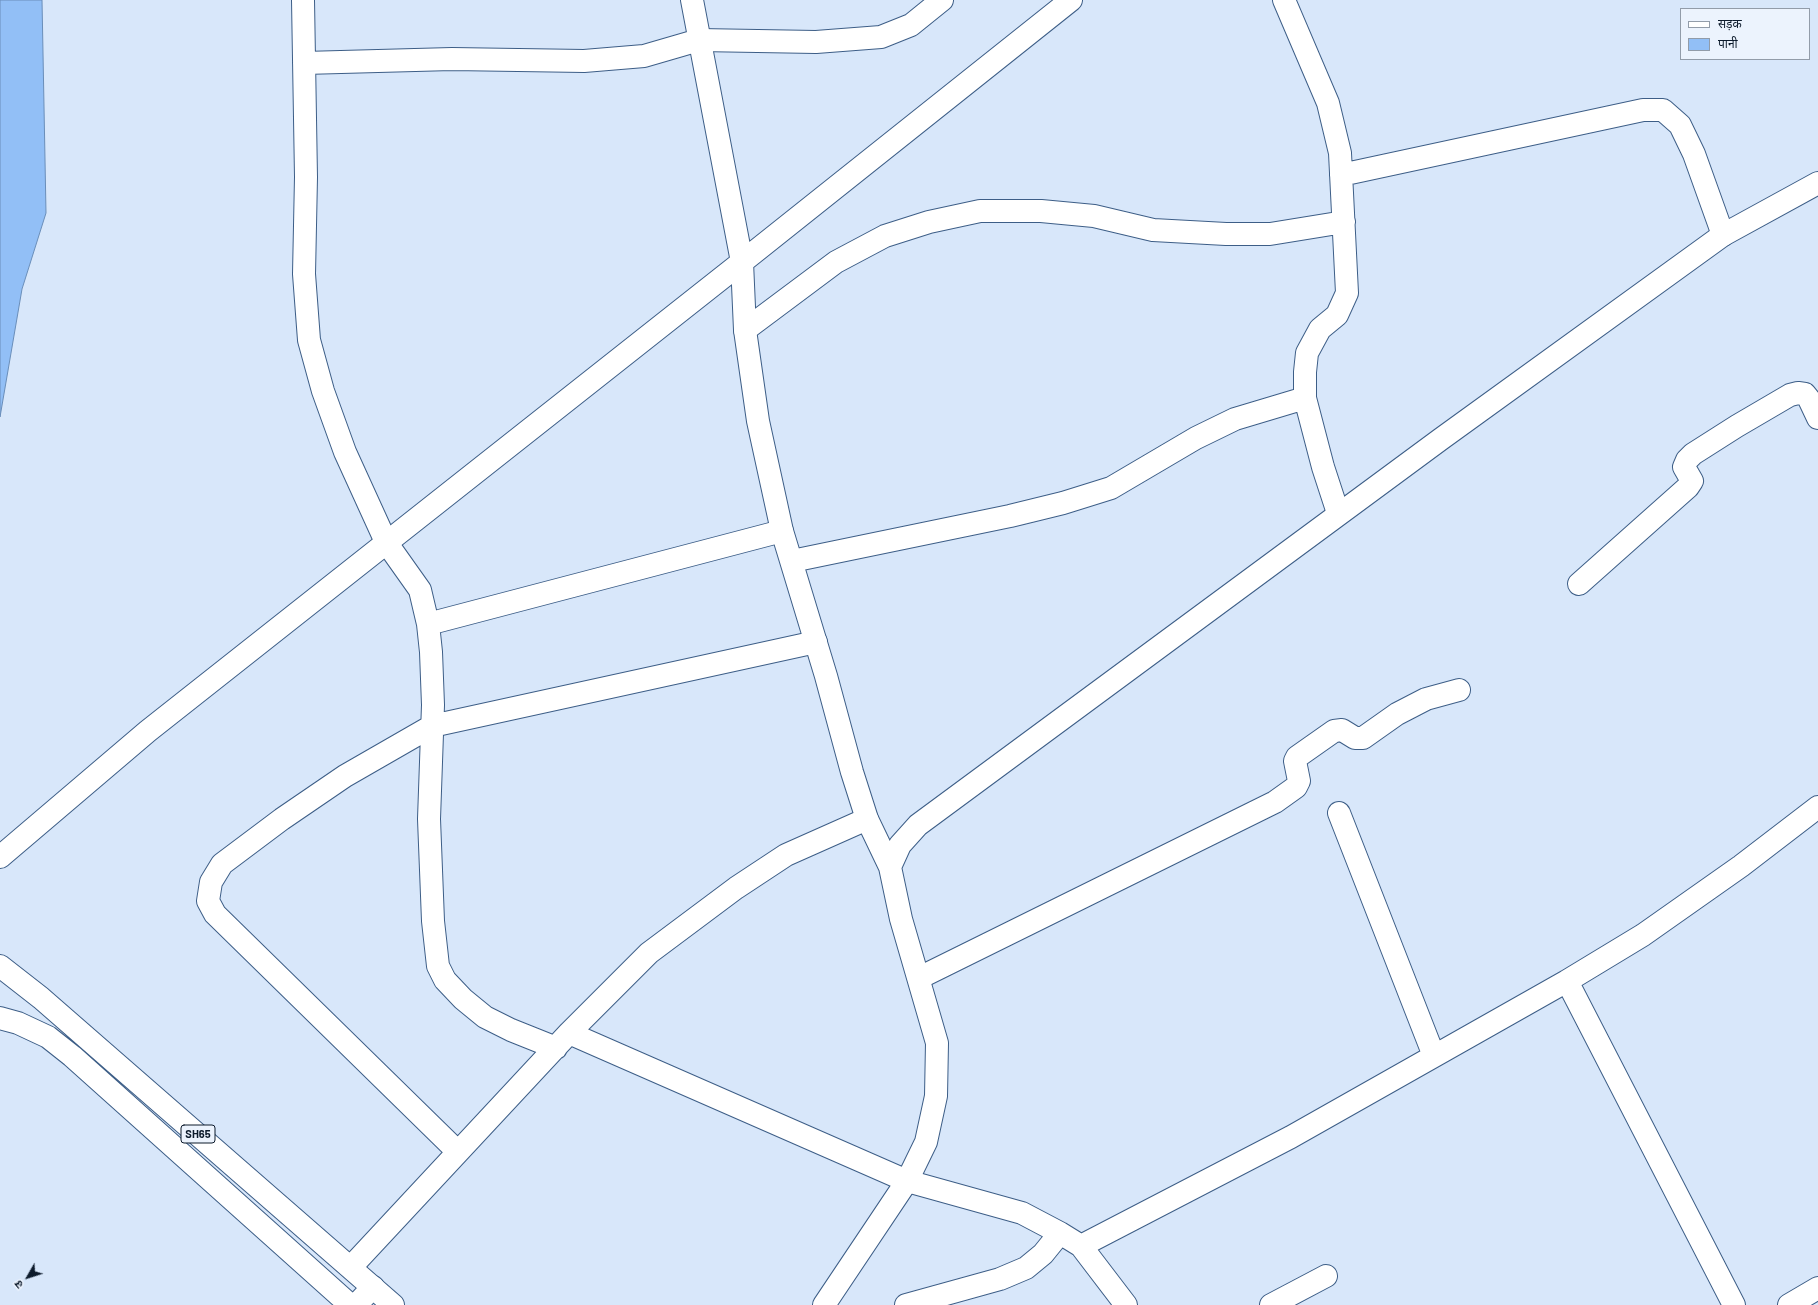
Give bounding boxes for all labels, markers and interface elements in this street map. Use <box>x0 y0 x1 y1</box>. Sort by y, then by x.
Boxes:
legend <box>1680 8 1810 60</box>
text: सड़क <box>1718 16 1742 30</box>
text: पानी <box>1718 36 1738 50</box>
road number: SH65 <box>181 1125 215 1143</box>
north arrow <box>8 1257 48 1297</box>
text: उ <box>11 1278 25 1291</box>

